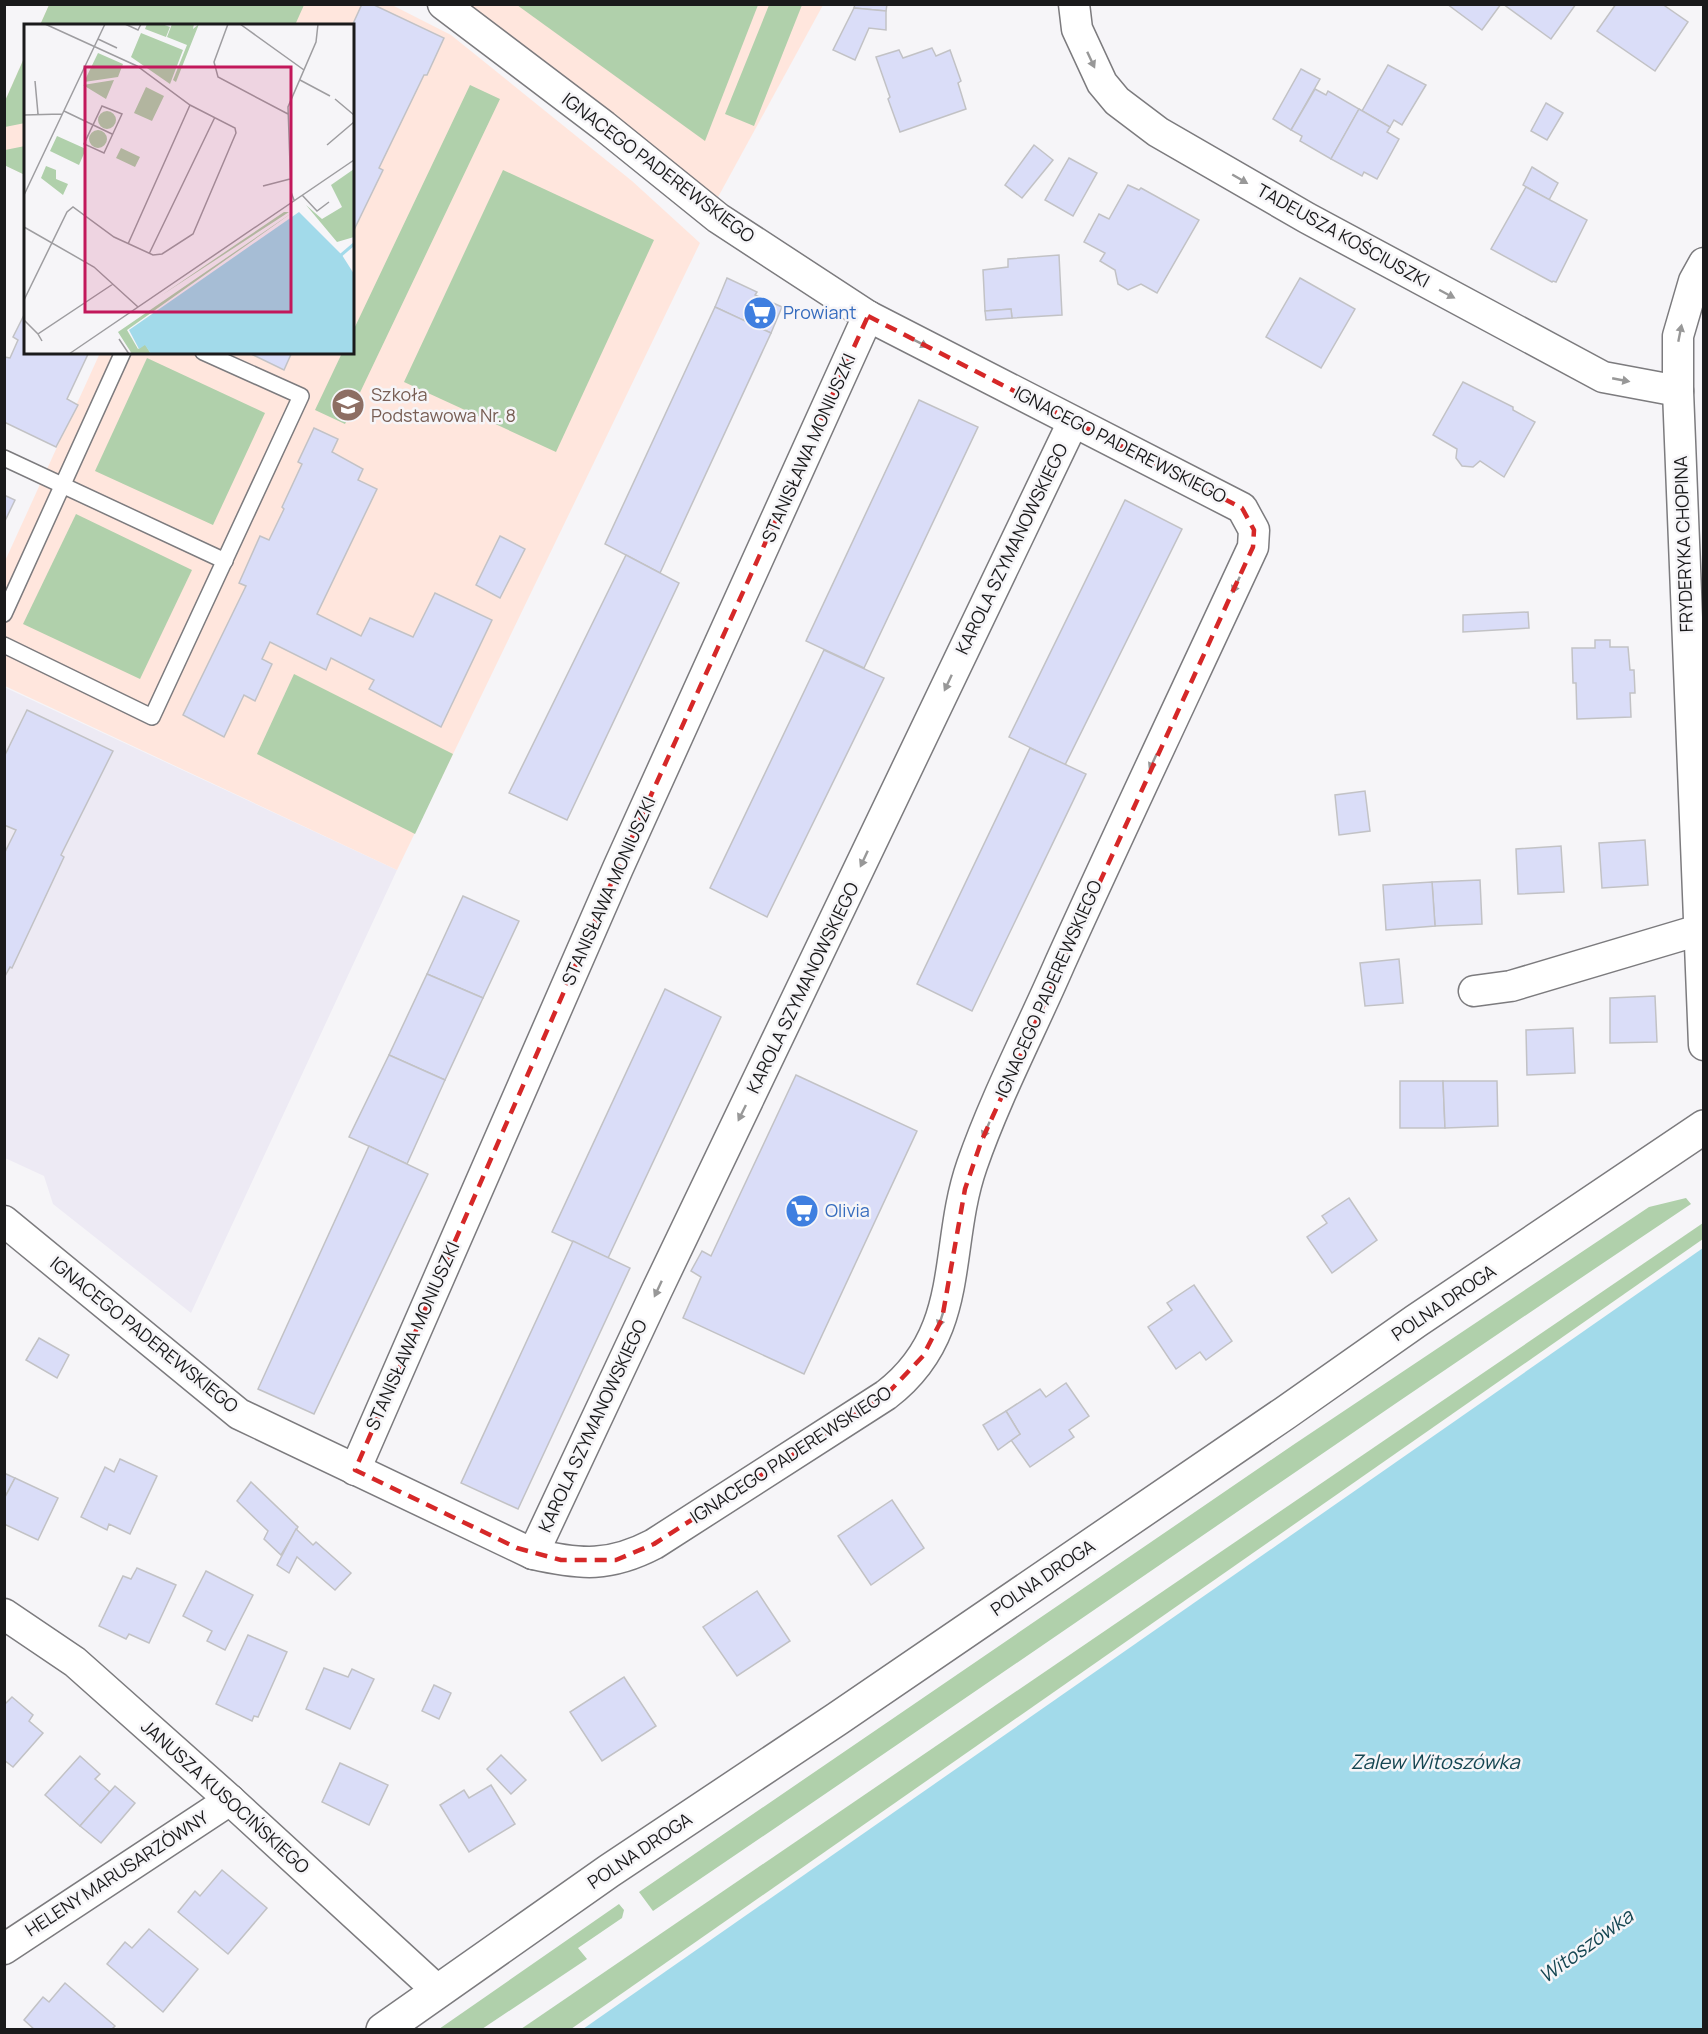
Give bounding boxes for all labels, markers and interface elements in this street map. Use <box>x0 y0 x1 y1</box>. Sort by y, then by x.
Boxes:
inset map <box>24 24 354 354</box>
one-way arrow <box>1086 51 1096 69</box>
street label: IGNACEGO PADEREWSKIEGO <box>557 87 760 248</box>
one-way arrow <box>1232 174 1249 184</box>
street label: TADEUSZA KOŚCIUSZKI <box>1253 178 1434 293</box>
one-way arrow <box>1439 289 1456 299</box>
supermarket icon: Prowiant <box>742 295 778 331</box>
place label: Prowiant <box>783 300 856 324</box>
one-way arrow <box>1676 323 1685 342</box>
one-way arrow <box>912 338 929 348</box>
street label: STANISŁAWA MONIUSZKI <box>756 349 861 546</box>
one-way arrow <box>1612 376 1631 385</box>
street label: IGNACEGO PADEREWSKIEGO <box>1010 380 1231 508</box>
place label: Szkoła Podstawowa Nr. 8 <box>371 382 516 427</box>
school or university icon: Szkoła Podstawowa Nr. 8 <box>330 387 366 423</box>
street label: KAROLA SZYMANOWSKIEGO <box>949 439 1073 658</box>
street label: FRYDERYKA CHOPINA <box>1668 455 1698 633</box>
one-way arrow <box>1231 576 1240 593</box>
one-way arrow <box>944 674 953 691</box>
one-way arrow <box>1149 753 1158 770</box>
street label: STANISŁAWA MONIUSZKI <box>556 792 661 989</box>
one-way arrow <box>860 850 869 867</box>
street label: IGNACEGO PADEREWSKIEGO <box>989 876 1107 1101</box>
street label: KAROLA SZYMANOWSKIEGO <box>740 878 864 1097</box>
one-way arrow <box>738 1105 747 1122</box>
one-way arrow <box>981 1122 991 1140</box>
supermarket icon: Olivia <box>784 1193 820 1229</box>
place label: Olivia <box>825 1198 870 1222</box>
street label: STANISŁAWA MONIUSZKI <box>360 1237 465 1434</box>
street label: IGNACEGO PADEREWSKIEGO <box>46 1251 244 1418</box>
street label: POLNA DROGA <box>1387 1258 1501 1346</box>
one-way arrow <box>653 1281 662 1298</box>
one-way arrow <box>936 1310 945 1328</box>
street label: KAROLA SZYMANOWSKIEGO <box>532 1315 652 1536</box>
street label: IGNACEGO PADEREWSKIEGO <box>685 1380 896 1528</box>
street label: POLNA DROGA <box>986 1533 1100 1621</box>
street label: JANUSZA KUSOCIŃSKIEGO <box>136 1714 315 1878</box>
water label: Zalew Witoszówka <box>1350 1748 1520 1775</box>
street label: HELENY MARUSARZÓWNY <box>20 1804 213 1941</box>
street label: POLNA DROGA <box>583 1806 697 1894</box>
water label: Witoszówka <box>1533 1902 1639 1989</box>

